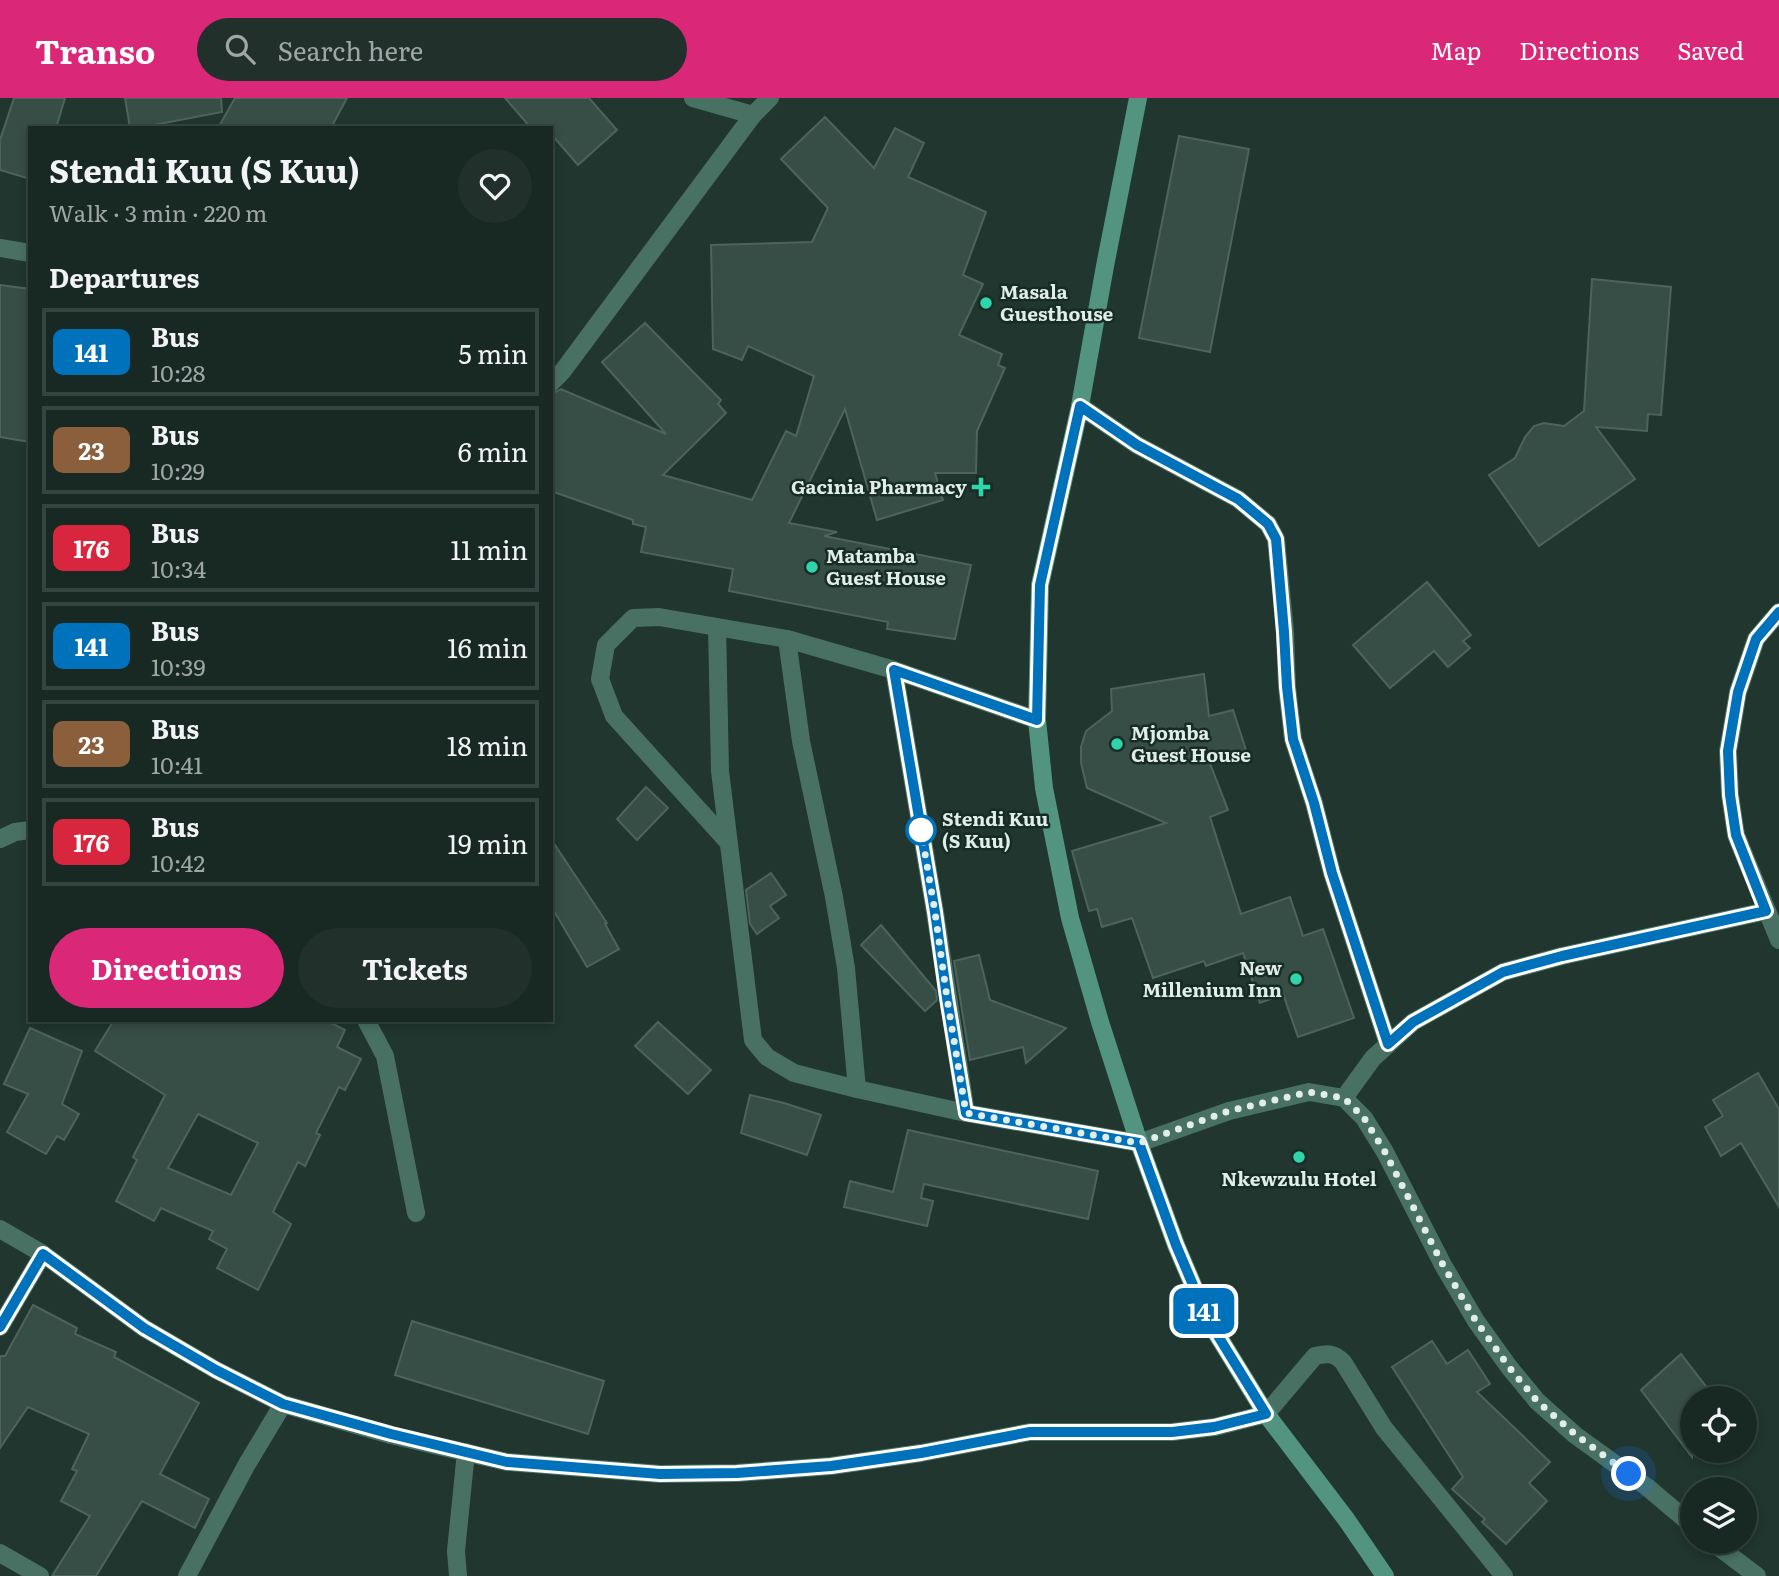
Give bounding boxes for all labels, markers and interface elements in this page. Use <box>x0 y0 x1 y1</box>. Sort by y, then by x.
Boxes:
search box <box>197 18 687 81</box>
text: Transo <box>35 25 155 74</box>
icon: search <box>221 30 259 68</box>
text: Search here <box>277 30 423 69</box>
text: Map <box>1430 32 1481 67</box>
text: Directions <box>1519 32 1639 67</box>
text: Saved <box>1677 32 1744 67</box>
text: Stendi Kuu (S Kuu) <box>49 144 360 193</box>
button: heart <box>458 149 532 223</box>
text: Walk · 3 min · 220 m <box>49 195 267 229</box>
text: Departures <box>49 257 200 296</box>
place label: Masala Guesthouse <box>1000 277 1114 327</box>
marker: Masala Guesthouse <box>978 295 994 311</box>
text: Bus <box>151 316 199 355</box>
text: 5 min <box>459 333 528 372</box>
text: 141 <box>75 334 108 369</box>
text: 10:28 <box>151 355 205 389</box>
text: Bus <box>151 414 199 453</box>
text: 6 min <box>458 431 528 470</box>
text: 23 <box>78 432 105 467</box>
text: 10:29 <box>151 453 205 487</box>
place label: Gacinia Pharmacy <box>791 472 967 500</box>
marker: Gacinia Pharmacy <box>973 479 989 495</box>
text: Bus <box>151 512 199 551</box>
text: 11 min <box>451 529 528 568</box>
text: 176 <box>74 530 109 565</box>
place label: Matamba Guest House <box>826 541 946 591</box>
text: 10:34 <box>151 551 206 585</box>
marker: Matamba Guest House <box>804 559 820 575</box>
text: Bus <box>151 610 199 649</box>
text: 16 min <box>447 627 528 666</box>
text: 141 <box>75 628 108 663</box>
text: 10:39 <box>151 649 206 683</box>
text: Bus <box>151 708 199 747</box>
place label: Mjomba Guest House <box>1131 718 1251 768</box>
text: 18 min <box>447 725 528 764</box>
text: 23 <box>78 726 105 761</box>
marker: Mjomba Guest House <box>1109 736 1125 752</box>
text: 10:41 <box>151 747 203 781</box>
place label: Stendi Kuu (S Kuu) <box>942 804 1048 854</box>
text: Bus <box>151 806 199 845</box>
marker: Stendi Kuu (S Kuu) <box>906 815 936 845</box>
text: 19 min <box>448 823 528 862</box>
text: 176 <box>74 824 109 859</box>
text: 10:42 <box>151 845 205 879</box>
button: Directions <box>49 928 284 1008</box>
button: Tickets <box>298 928 532 1008</box>
place label: New Millenium Inn <box>1142 953 1282 1003</box>
marker: New Millenium Inn <box>1288 971 1304 987</box>
marker: Nkewzulu Hotel <box>1291 1149 1307 1165</box>
place label: Nkewzulu Hotel <box>1221 1164 1377 1192</box>
line badge: 141 <box>1164 1288 1244 1334</box>
text: 141 <box>1187 1293 1221 1328</box>
map controls <box>1680 1386 1757 1554</box>
button: locate <box>1680 1386 1757 1463</box>
your location <box>1611 1456 1646 1491</box>
button: layers <box>1680 1477 1757 1554</box>

